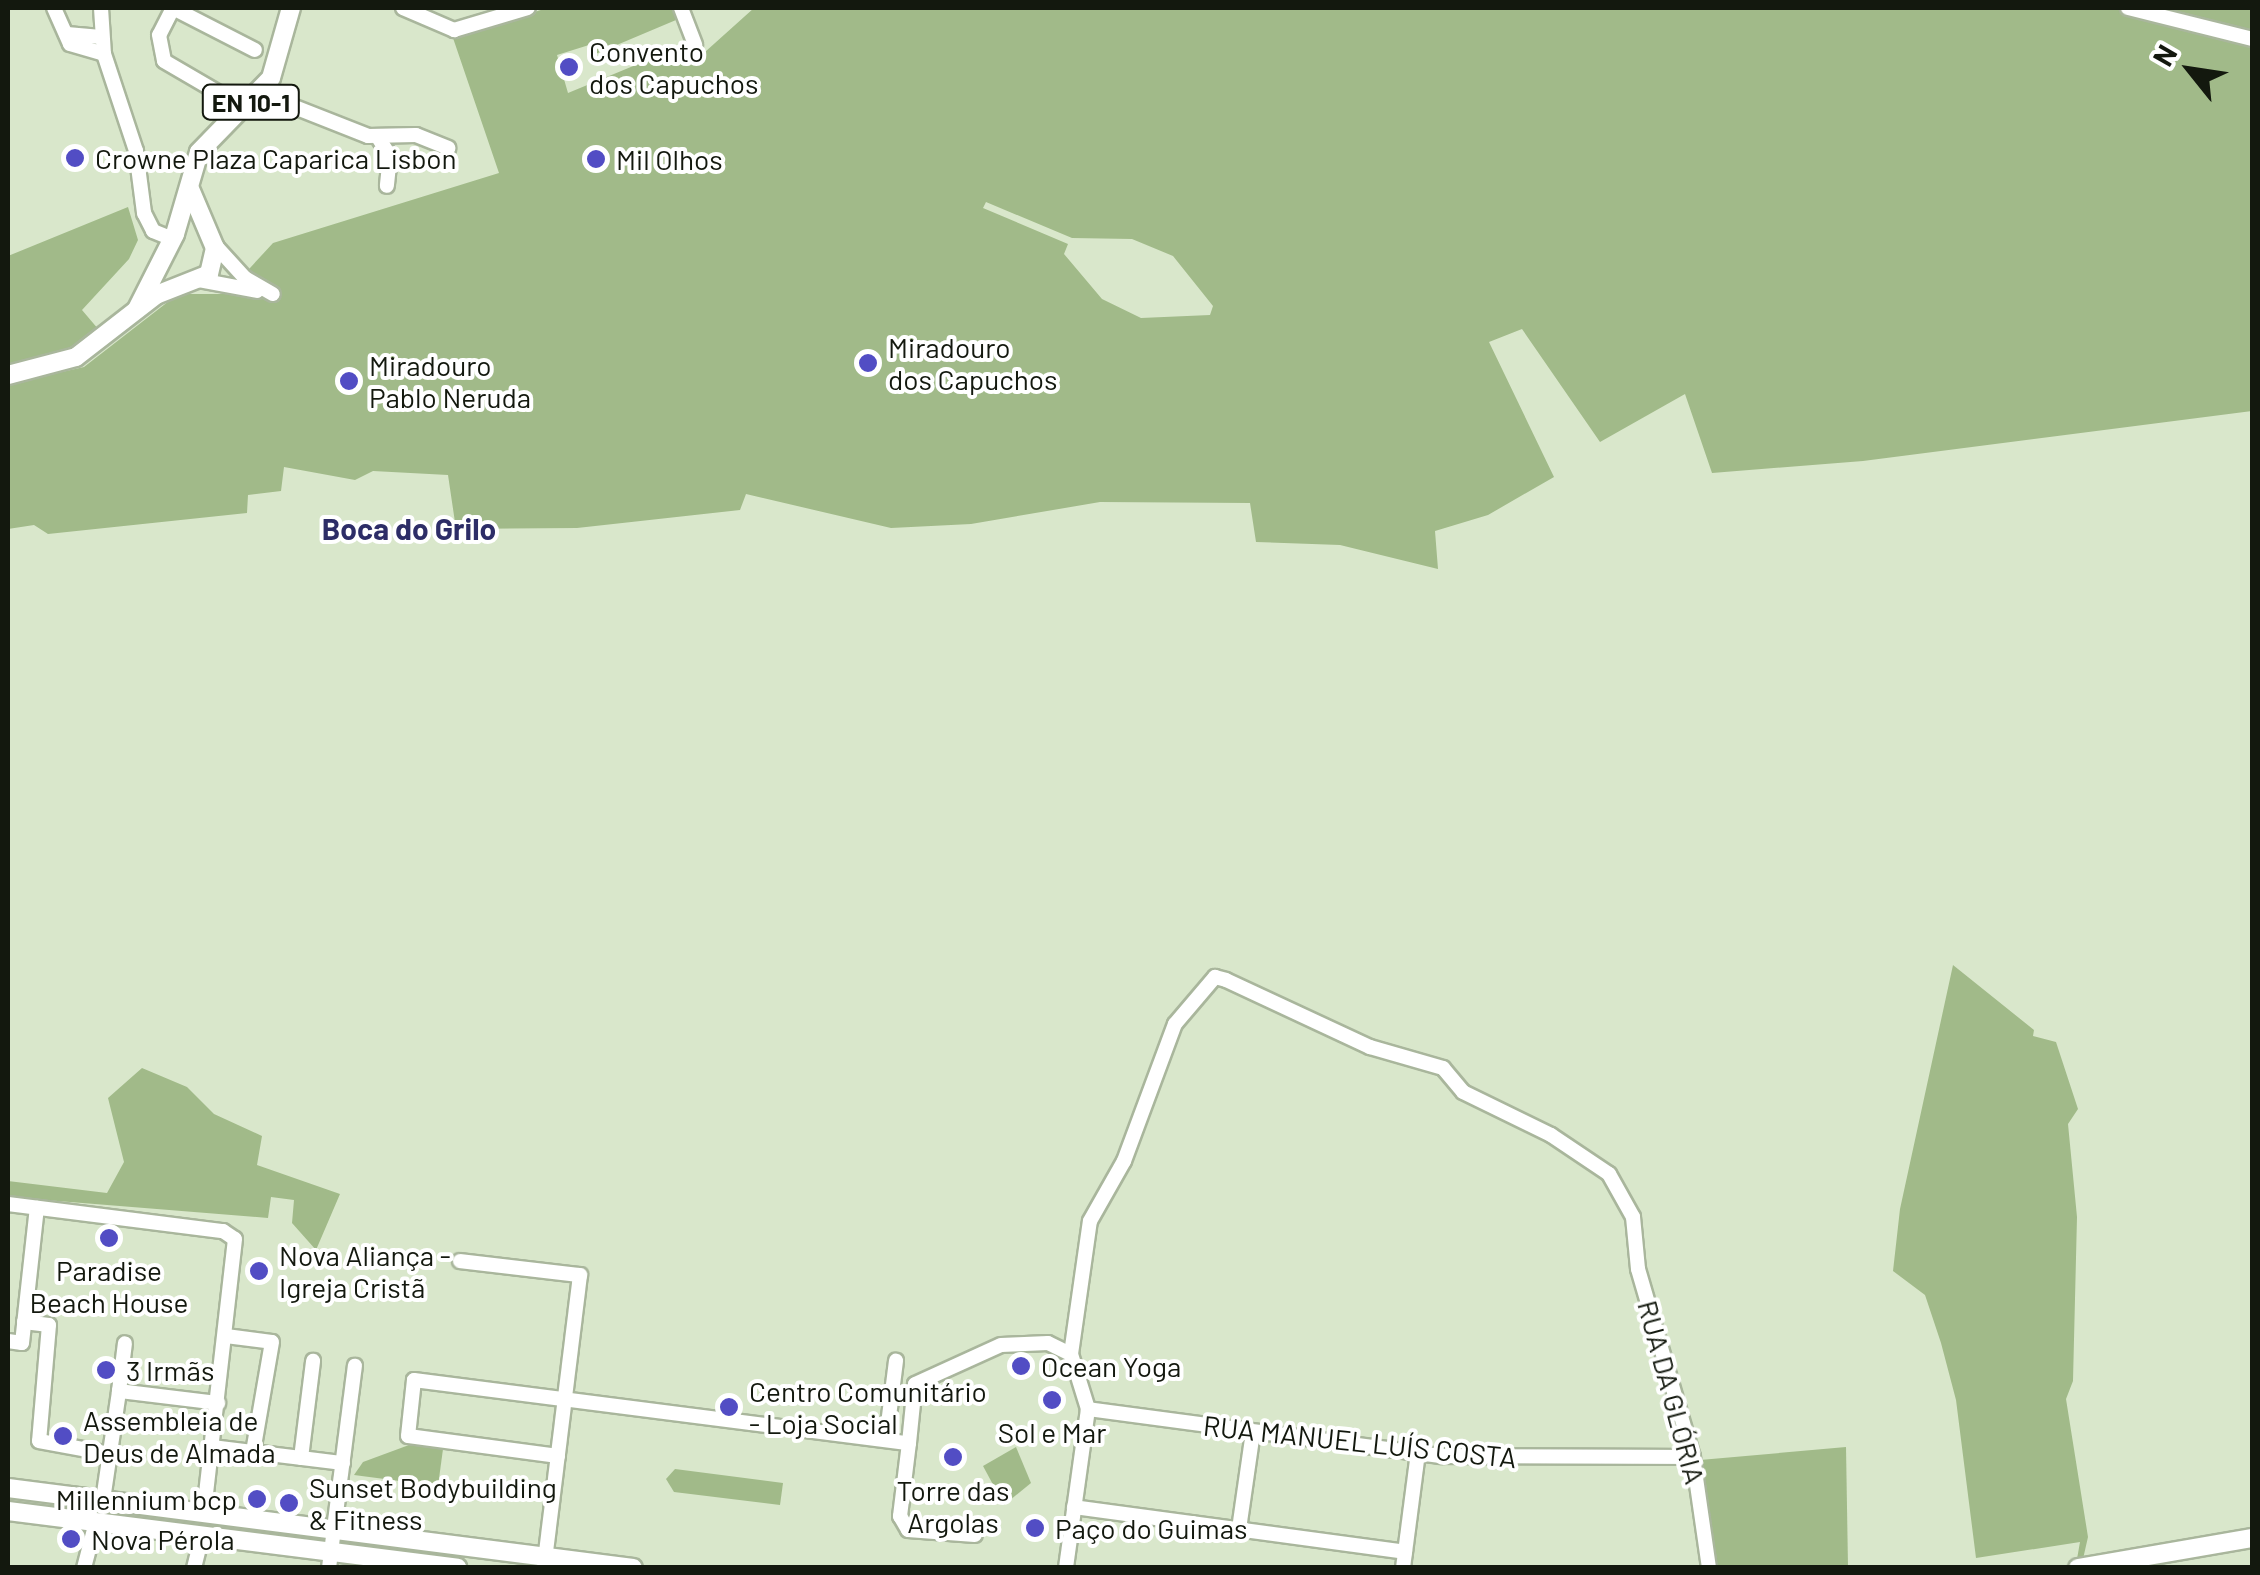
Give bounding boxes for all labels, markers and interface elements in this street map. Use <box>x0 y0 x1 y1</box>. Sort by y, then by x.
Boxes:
north arrow <box>2140 20 2240 120</box>
place label: Convento dos Capuchos <box>589 34 758 100</box>
text: N <box>2145 38 2183 72</box>
marker: Convento dos Capuchos <box>558 56 580 78</box>
road number: EN 10-1 <box>201 82 301 122</box>
place label: Crowne Plaza Caparica Lisbon <box>95 141 457 175</box>
place label: Mil Olhos <box>616 142 723 176</box>
marker: Crowne Plaza Caparica Lisbon <box>64 147 86 169</box>
marker: Mil Olhos <box>585 148 607 170</box>
place label: Miradouro dos Capuchos <box>888 330 1057 396</box>
place label: Miradouro Pablo Neruda <box>369 348 531 414</box>
marker: Miradouro dos Capuchos <box>857 352 879 374</box>
marker: Miradouro Pablo Neruda <box>338 370 360 392</box>
district label: Boca do Grilo <box>322 510 496 546</box>
marker: Paradise Beach House <box>98 1227 120 1249</box>
place label: Nova Aliança - Igreja Cristã <box>279 1238 451 1304</box>
place label: Paradise Beach House <box>30 1253 188 1319</box>
marker: Nova Aliança - Igreja Cristã <box>248 1260 270 1282</box>
street label: RUA DA GLÓRIA <box>1631 1297 1713 1487</box>
place label: Ocean Yoga <box>1041 1349 1181 1383</box>
place label: 3 Irmãs <box>126 1353 214 1387</box>
marker: Ocean Yoga <box>1010 1355 1032 1377</box>
marker: 3 Irmãs <box>95 1359 117 1381</box>
place label: Centro Comunitário - Loja Social <box>749 1374 987 1440</box>
marker: Sol e Mar <box>1041 1389 1063 1411</box>
marker: Centro Comunitário - Loja Social <box>718 1396 740 1418</box>
place label: Assembleia de Deus de Almada <box>83 1403 276 1469</box>
street label: RUA MANUEL LUÍS COSTA <box>1202 1408 1518 1474</box>
place label: Sol e Mar <box>998 1415 1106 1449</box>
marker: Assembleia de Deus de Almada <box>52 1425 74 1447</box>
marker: Torre das Argolas <box>942 1446 964 1468</box>
place label: Sunset Bodybuilding & Fitness <box>309 1470 557 1536</box>
place label: Torre das Argolas <box>896 1473 1010 1539</box>
place label: Millennium bcp <box>56 1482 237 1516</box>
marker: Millennium bcp <box>246 1488 268 1510</box>
marker: Sunset Bodybuilding & Fitness <box>278 1492 300 1514</box>
place label: Paço do Guimas <box>1055 1511 1248 1545</box>
marker: Paço do Guimas <box>1024 1517 1046 1539</box>
place label: Nova Pérola <box>91 1522 235 1556</box>
marker: Nova Pérola <box>60 1528 82 1550</box>

